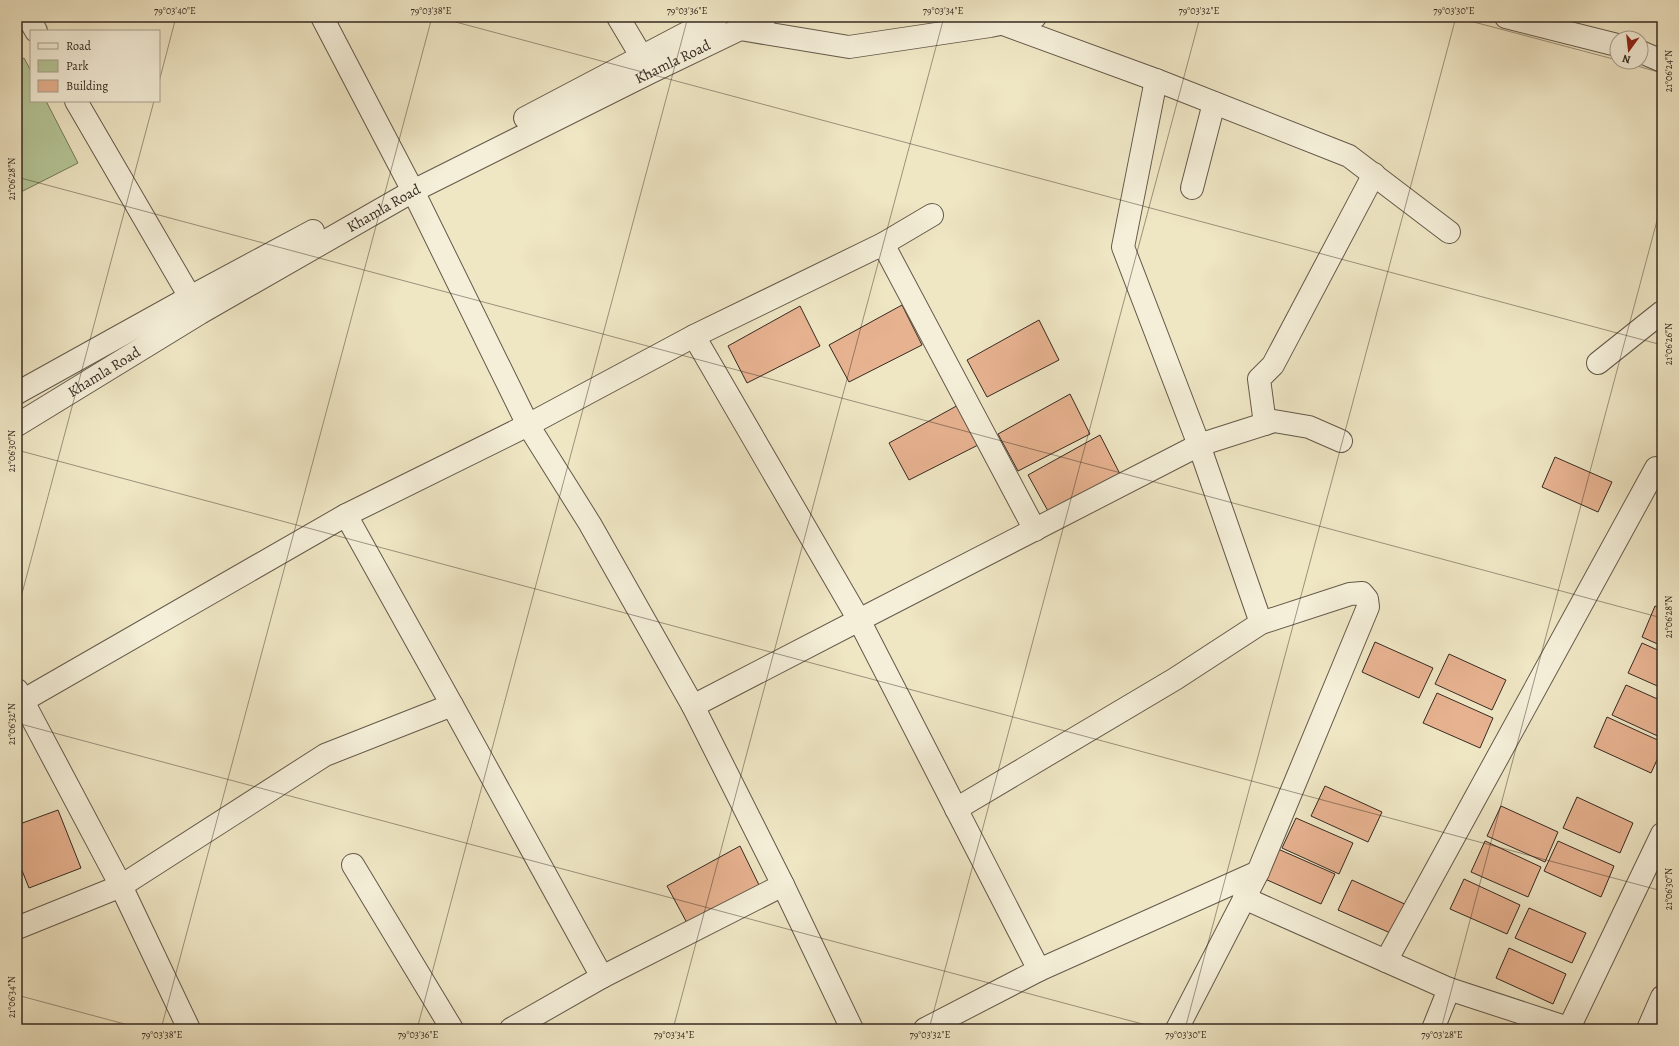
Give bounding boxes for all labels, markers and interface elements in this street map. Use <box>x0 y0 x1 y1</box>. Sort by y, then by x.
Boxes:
text: 79°03'40"E <box>154 4 196 17</box>
text: 79°03'38"E <box>411 4 452 17</box>
text: 79°03'36"E <box>667 4 707 17</box>
text: 79°03'34"E <box>923 4 963 17</box>
text: 79°03'32"E <box>1179 4 1219 17</box>
text: 79°03'30"E <box>1433 4 1475 17</box>
legend <box>30 30 160 102</box>
north arrow <box>1609 30 1649 70</box>
street label: Khamla Road <box>631 34 715 89</box>
text: Road <box>66 38 92 54</box>
text: 21°06'24"N <box>1662 50 1675 92</box>
text: N <box>1621 51 1632 67</box>
text: Park <box>66 58 89 74</box>
text: Building <box>66 78 108 94</box>
text: 21°06'28"N <box>5 158 18 200</box>
street label: Khamla Road <box>343 179 424 237</box>
text: 21°06'26"N <box>1662 323 1675 365</box>
street label: Khamla Road <box>64 341 145 402</box>
text: 21°06'30"N <box>5 430 18 472</box>
text: 21°06'28"N <box>1662 596 1675 638</box>
text: 21°06'32"N <box>5 703 18 745</box>
text: 21°06'30"N <box>1662 868 1675 910</box>
text: 21°06'34"N <box>5 976 18 1018</box>
text: 79°03'38"E <box>142 1028 183 1041</box>
text: 79°03'36"E <box>398 1028 438 1041</box>
text: 79°03'34"E <box>654 1028 694 1041</box>
text: 79°03'32"E <box>910 1028 950 1041</box>
text: 79°03'30"E <box>1165 1028 1207 1041</box>
text: 79°03'28"E <box>1421 1028 1463 1041</box>

